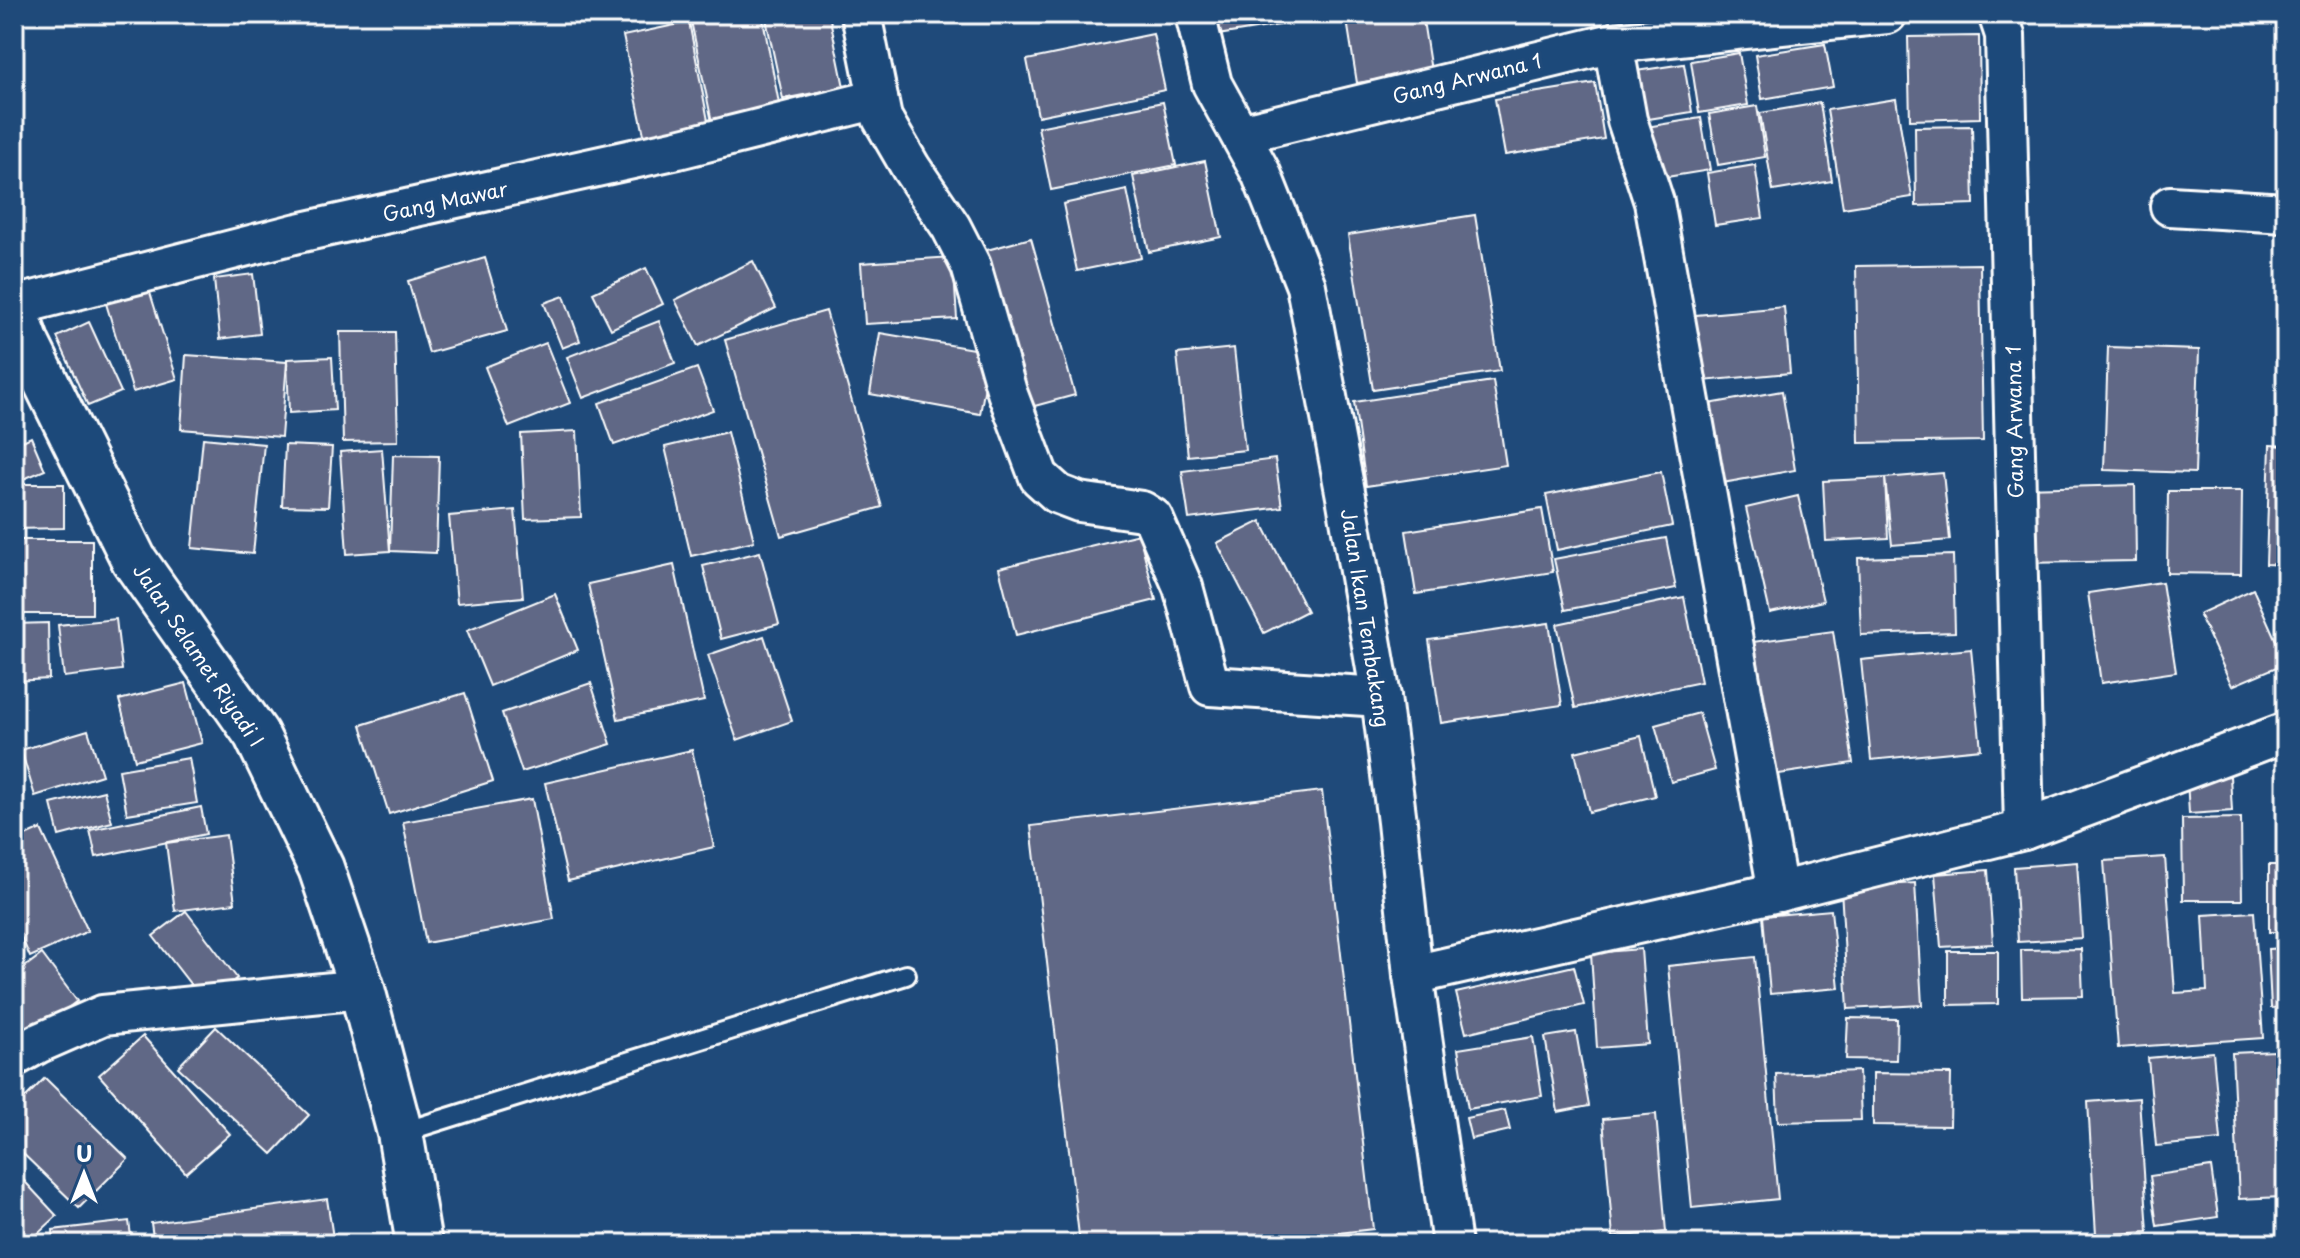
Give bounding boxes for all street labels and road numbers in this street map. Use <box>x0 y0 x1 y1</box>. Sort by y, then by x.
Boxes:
street label: Gang Arwana 1 <box>1389 45 1545 111</box>
street label: Gang Mawar <box>380 173 510 229</box>
street label: Gang Arwana 1 <box>1998 345 2030 499</box>
street label: Jalan Ikan Tembakang <box>1334 507 1398 729</box>
street label: Jalan Selamet Riyadi I <box>126 557 272 753</box>

